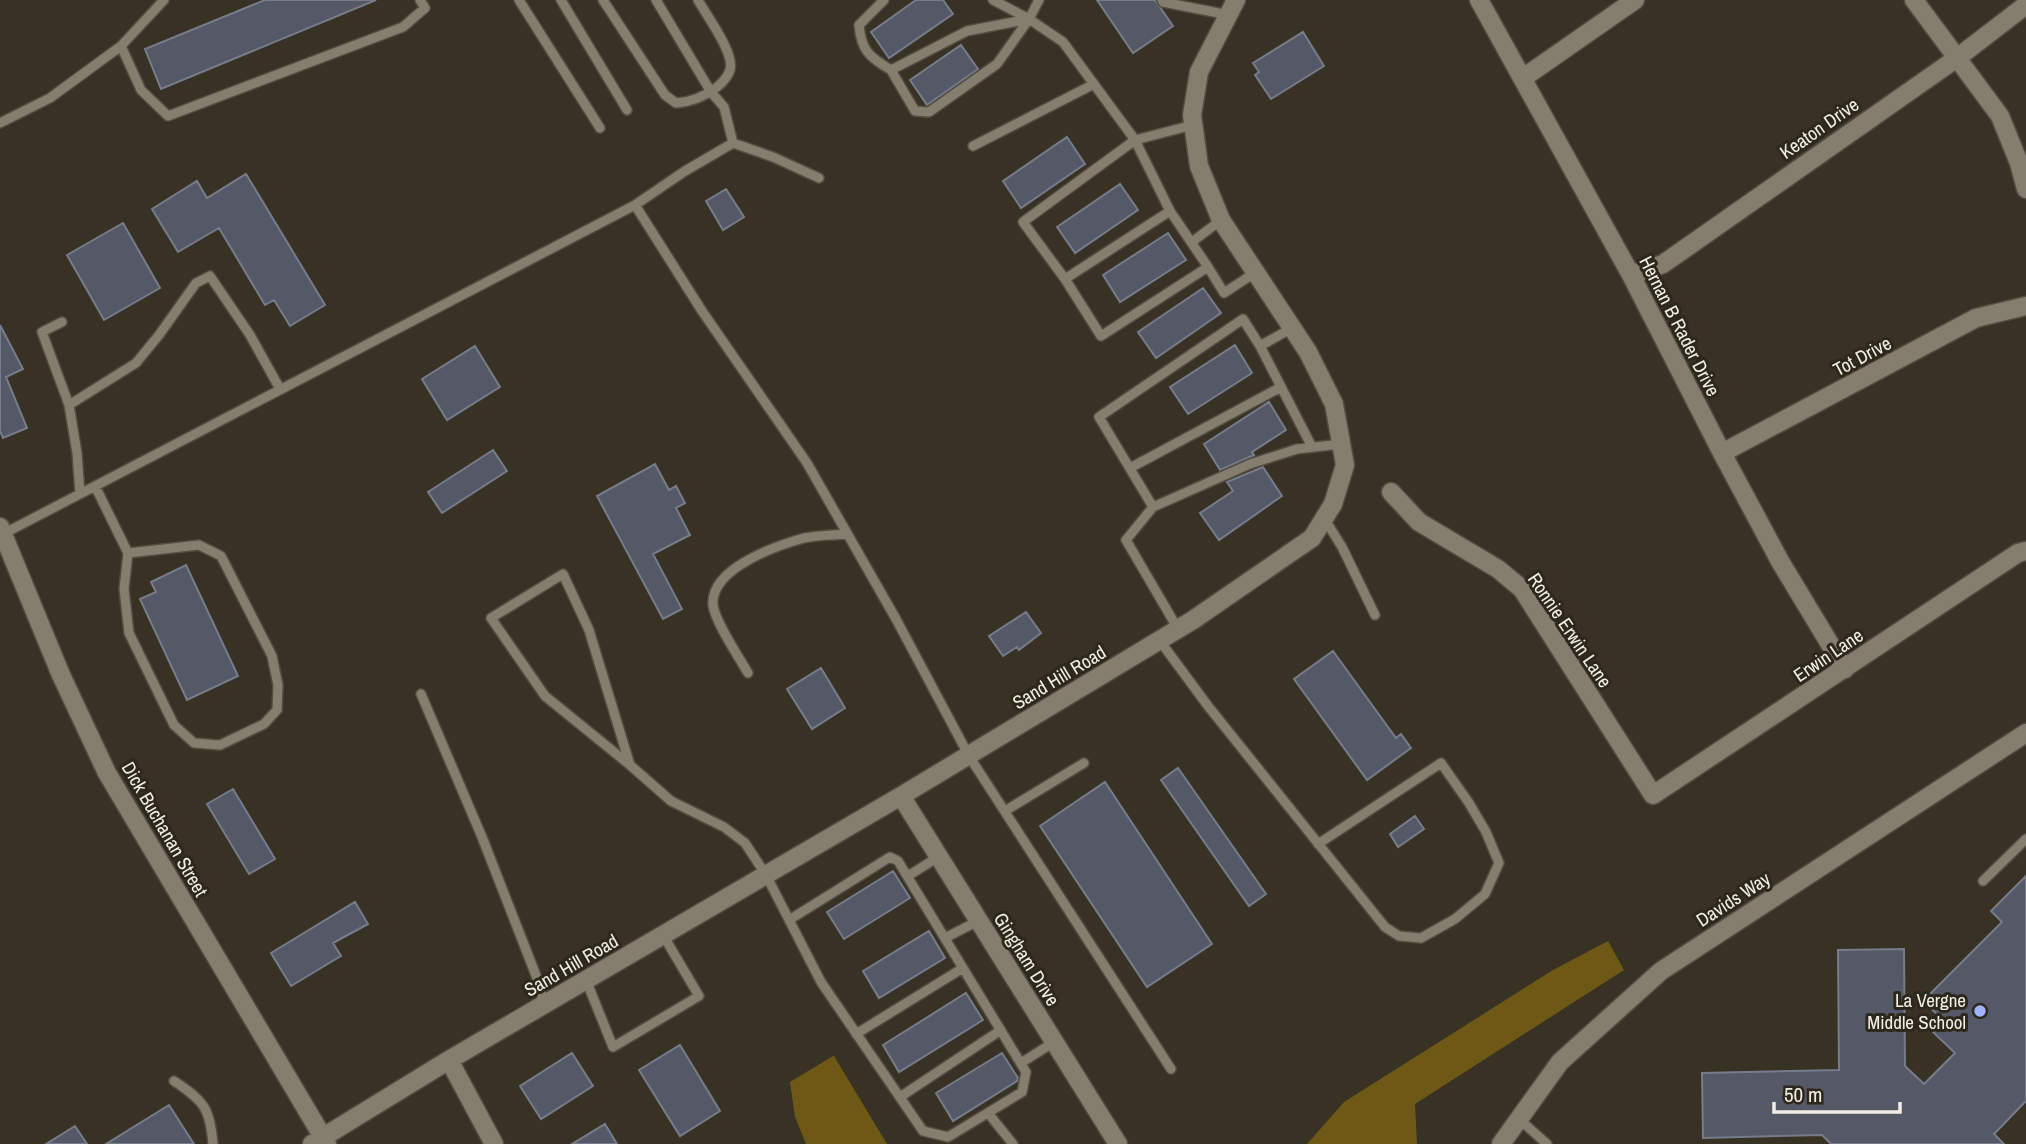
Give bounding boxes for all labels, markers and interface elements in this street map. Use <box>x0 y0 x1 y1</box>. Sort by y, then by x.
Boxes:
street label: Keaton Drive <box>1774 91 1864 165</box>
street label: Hernan B Rader Drive <box>1633 251 1727 401</box>
street label: Tot Drive <box>1828 330 1896 382</box>
street label: Ronnie Erwin Lane <box>1522 567 1618 693</box>
street label: Erwin Lane <box>1788 622 1868 688</box>
street label: Sand Hill Road <box>1007 639 1111 715</box>
street label: Dick Buchanan Street <box>116 757 214 902</box>
street label: Davids Way <box>1691 865 1775 933</box>
street label: Gingham Drive <box>988 907 1066 1011</box>
street label: Sand Hill Road <box>519 928 623 1002</box>
place label: La Vergne Middle School <box>1867 987 1966 1035</box>
marker: La Vergne Middle School <box>1972 1003 1988 1019</box>
scale bar <box>1774 1070 1900 1114</box>
text: 50 m <box>1784 1080 1822 1109</box>

